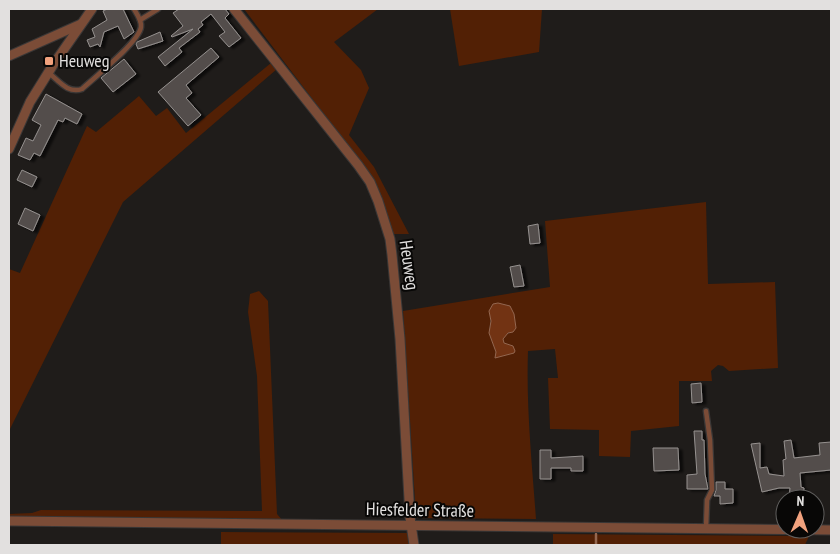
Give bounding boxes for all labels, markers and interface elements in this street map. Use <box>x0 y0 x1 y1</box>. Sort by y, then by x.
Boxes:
place label: Heuweg <box>59 49 109 72</box>
marker: Heuweg <box>43 55 55 67</box>
street label: Heuweg <box>395 238 424 291</box>
north arrow <box>775 489 825 539</box>
text: N <box>796 492 805 510</box>
street label: Hiesfelder Straße <box>366 497 474 522</box>

